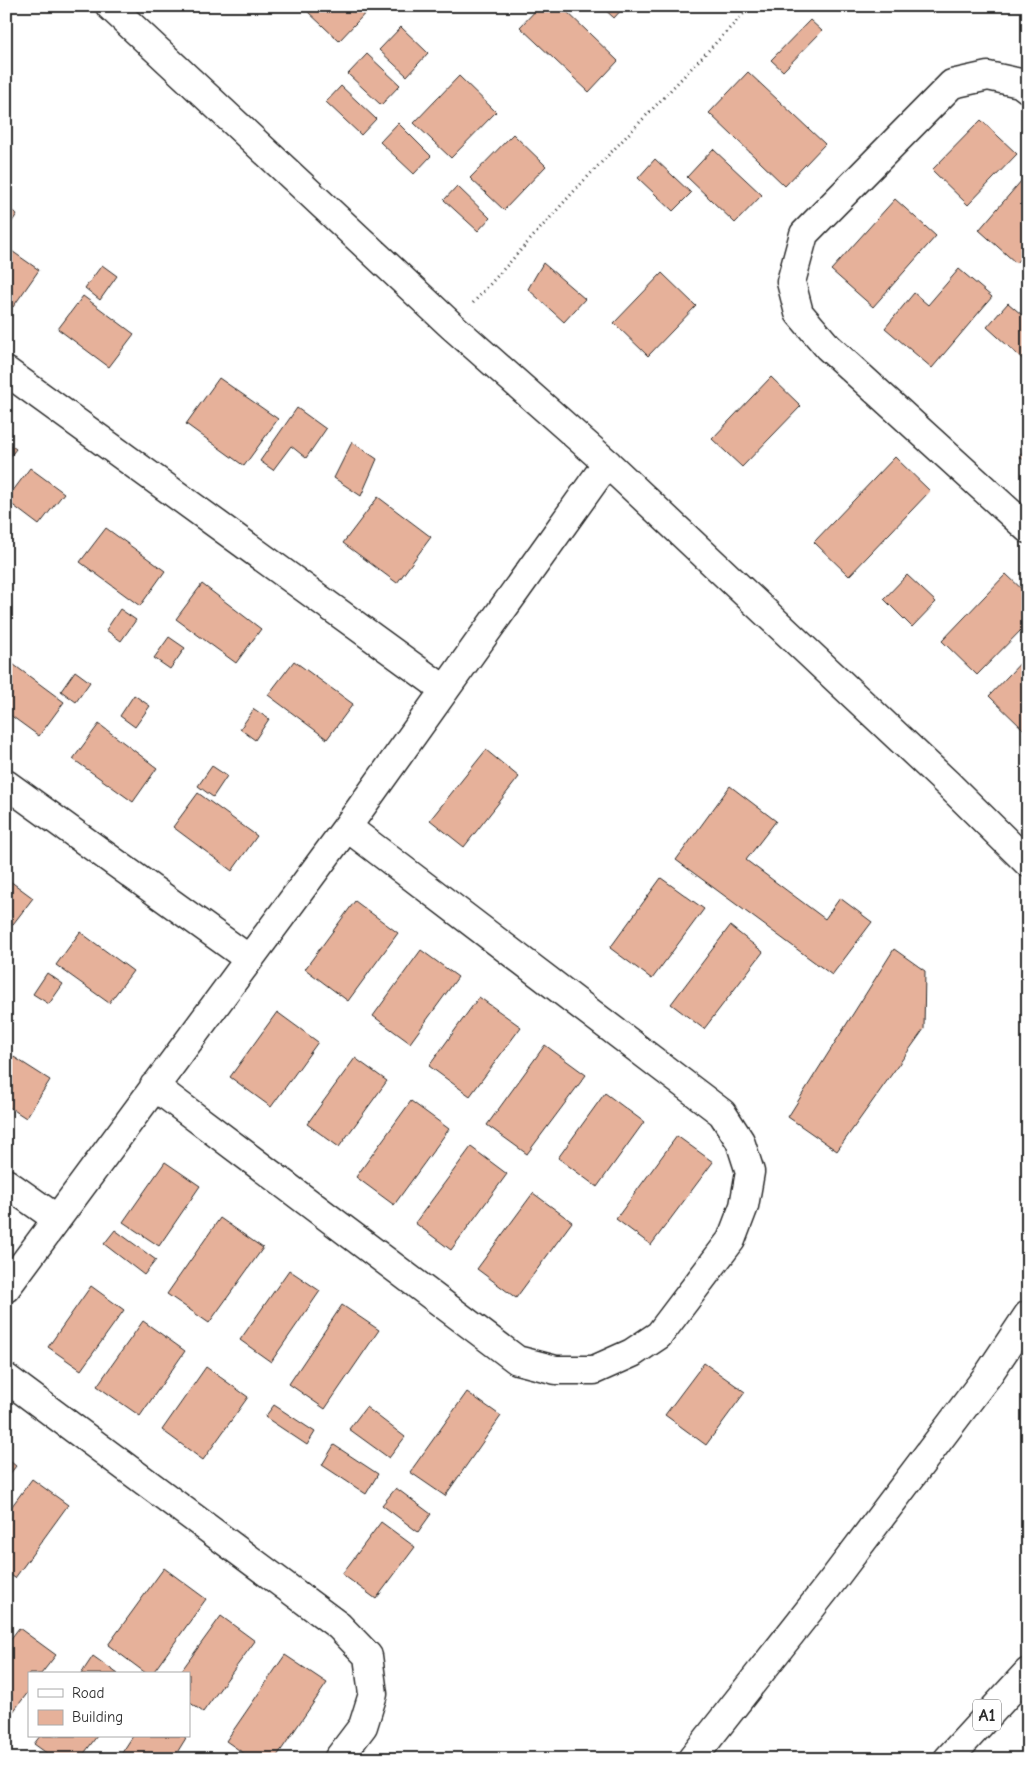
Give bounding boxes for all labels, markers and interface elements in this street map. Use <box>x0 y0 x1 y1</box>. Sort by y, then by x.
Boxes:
legend <box>28 1672 190 1738</box>
text: Road <box>72 1684 104 1702</box>
road number: A1 <box>973 1700 1001 1730</box>
text: Building <box>72 1708 123 1726</box>

